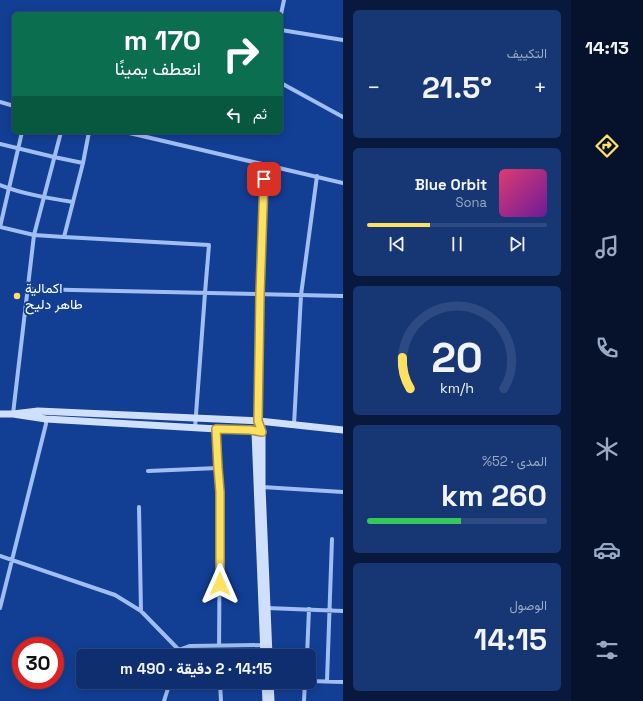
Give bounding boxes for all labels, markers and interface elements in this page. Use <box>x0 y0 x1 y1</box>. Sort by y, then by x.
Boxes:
text: 170 m <box>124 22 201 58</box>
icon: right <box>215 28 267 80</box>
text: 14:13 <box>585 36 629 59</box>
text: التكييف <box>507 45 547 62</box>
text: انعطف يمينًا <box>115 57 201 80</box>
text: 21.5° <box>422 68 492 107</box>
text: − <box>367 73 381 101</box>
text: + <box>533 73 547 101</box>
icon: left <box>223 104 245 126</box>
text: ثم <box>253 104 267 123</box>
icon: directions <box>593 132 621 160</box>
pin <box>247 162 281 196</box>
icon: arrive <box>253 168 275 190</box>
text: Blue Orbit <box>415 175 487 194</box>
text: Sona <box>456 194 487 211</box>
icon: previous <box>386 233 408 255</box>
icon: pause <box>446 233 468 255</box>
icon: next <box>506 233 528 255</box>
icon: music <box>593 233 621 261</box>
place label: اكمالية طاهر دليح <box>25 279 83 315</box>
marker: اكمالية طاهر دليح <box>12 291 22 301</box>
text: 20 <box>431 330 483 383</box>
icon: phone <box>593 334 621 362</box>
text: km/h <box>440 378 474 396</box>
icon: climate <box>593 435 621 463</box>
text: المدى · 52% <box>482 453 547 470</box>
text: 260 km <box>441 476 547 515</box>
icon: car <box>593 536 621 564</box>
position arrow <box>199 563 241 605</box>
text: الوصول <box>509 597 547 614</box>
text: 14:15 <box>474 620 547 659</box>
icon: filters <box>593 636 621 664</box>
speed limit sign: 30 <box>12 637 64 689</box>
text: 14:15 · 2 دقيقة · 490 m <box>120 659 272 678</box>

